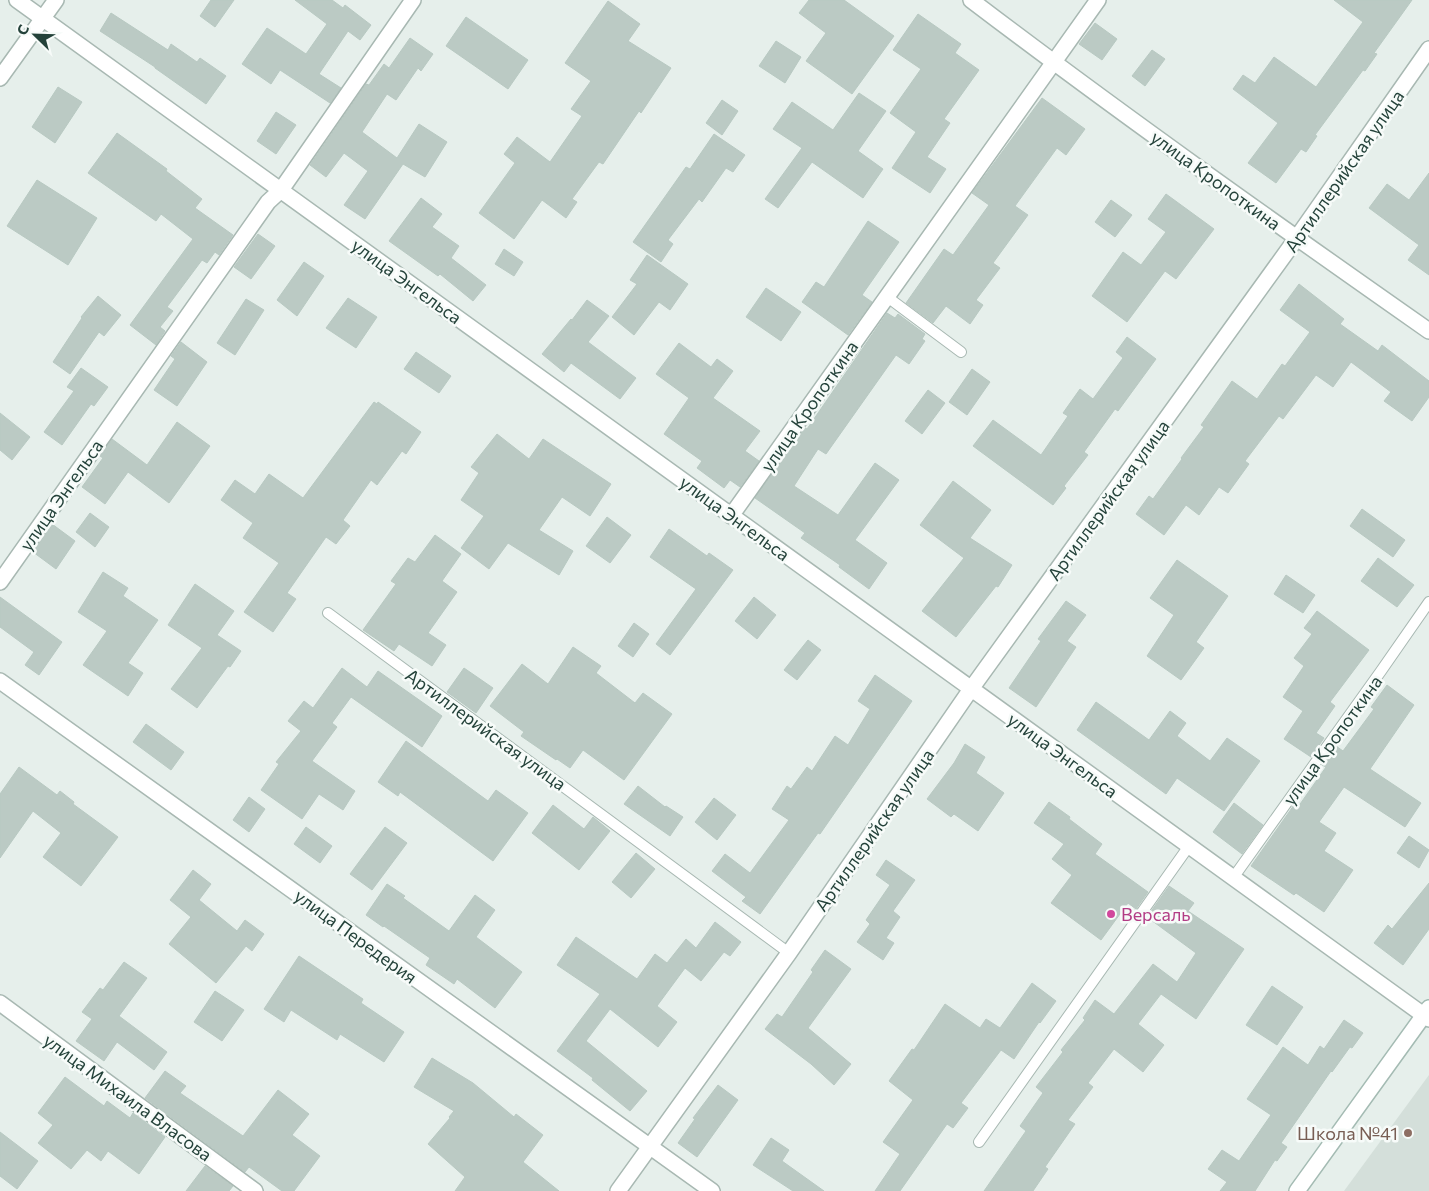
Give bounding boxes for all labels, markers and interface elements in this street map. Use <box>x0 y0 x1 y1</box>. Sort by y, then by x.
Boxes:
north arrow <box>10 10 60 60</box>
text: С <box>13 22 32 37</box>
street label: Артиллерийская улица <box>1280 86 1408 256</box>
street label: улица Кропоткина <box>1147 126 1285 234</box>
street label: улица Энгельса <box>348 234 466 328</box>
street label: улица Кропоткина <box>756 336 862 476</box>
street label: Артиллерийская улица <box>1042 415 1174 585</box>
street label: улица Энгельса <box>15 435 107 555</box>
street label: улица Энгельса <box>676 471 794 565</box>
street label: Артиллерийская улица <box>401 663 571 795</box>
street label: улица Кропоткина <box>1278 671 1386 809</box>
street label: улица Энгельса <box>1004 708 1122 802</box>
street label: Артиллерийская улица <box>810 745 938 915</box>
street label: улица Передерия <box>290 884 422 988</box>
place label: Версаль <box>1121 903 1191 925</box>
marker: Версаль <box>1105 908 1117 920</box>
street label: улица Михаила Власова <box>40 1029 216 1165</box>
place label: Школа №41 <box>1297 1122 1398 1144</box>
marker: Школа №41 <box>1402 1127 1414 1139</box>

